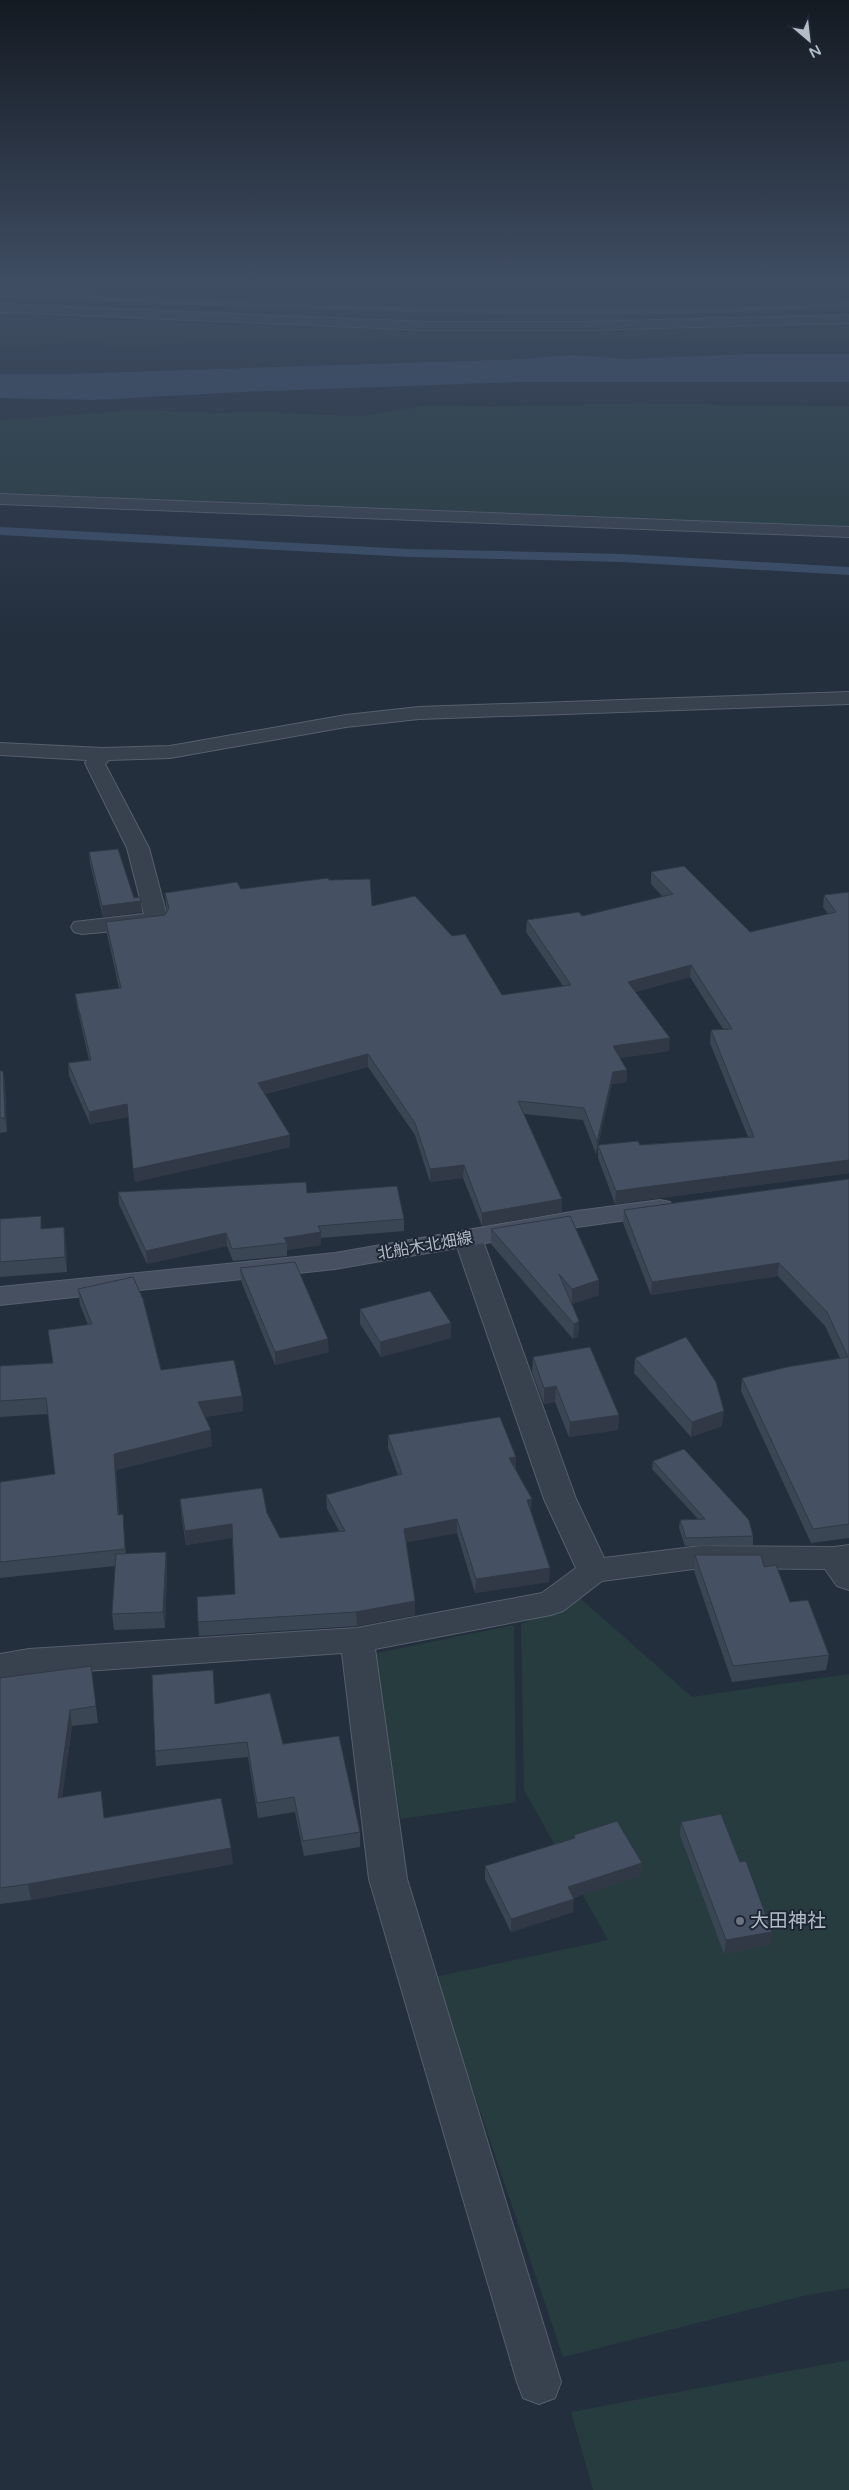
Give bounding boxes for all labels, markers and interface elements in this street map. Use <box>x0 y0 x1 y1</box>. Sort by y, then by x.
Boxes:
north arrow <box>784 15 834 65</box>
text: N <box>806 41 824 61</box>
street label: 北船木北畑線 <box>376 1228 474 1264</box>
place label: 大田神社 <box>750 1910 826 1932</box>
marker: 大田神社 <box>734 1915 746 1927</box>

